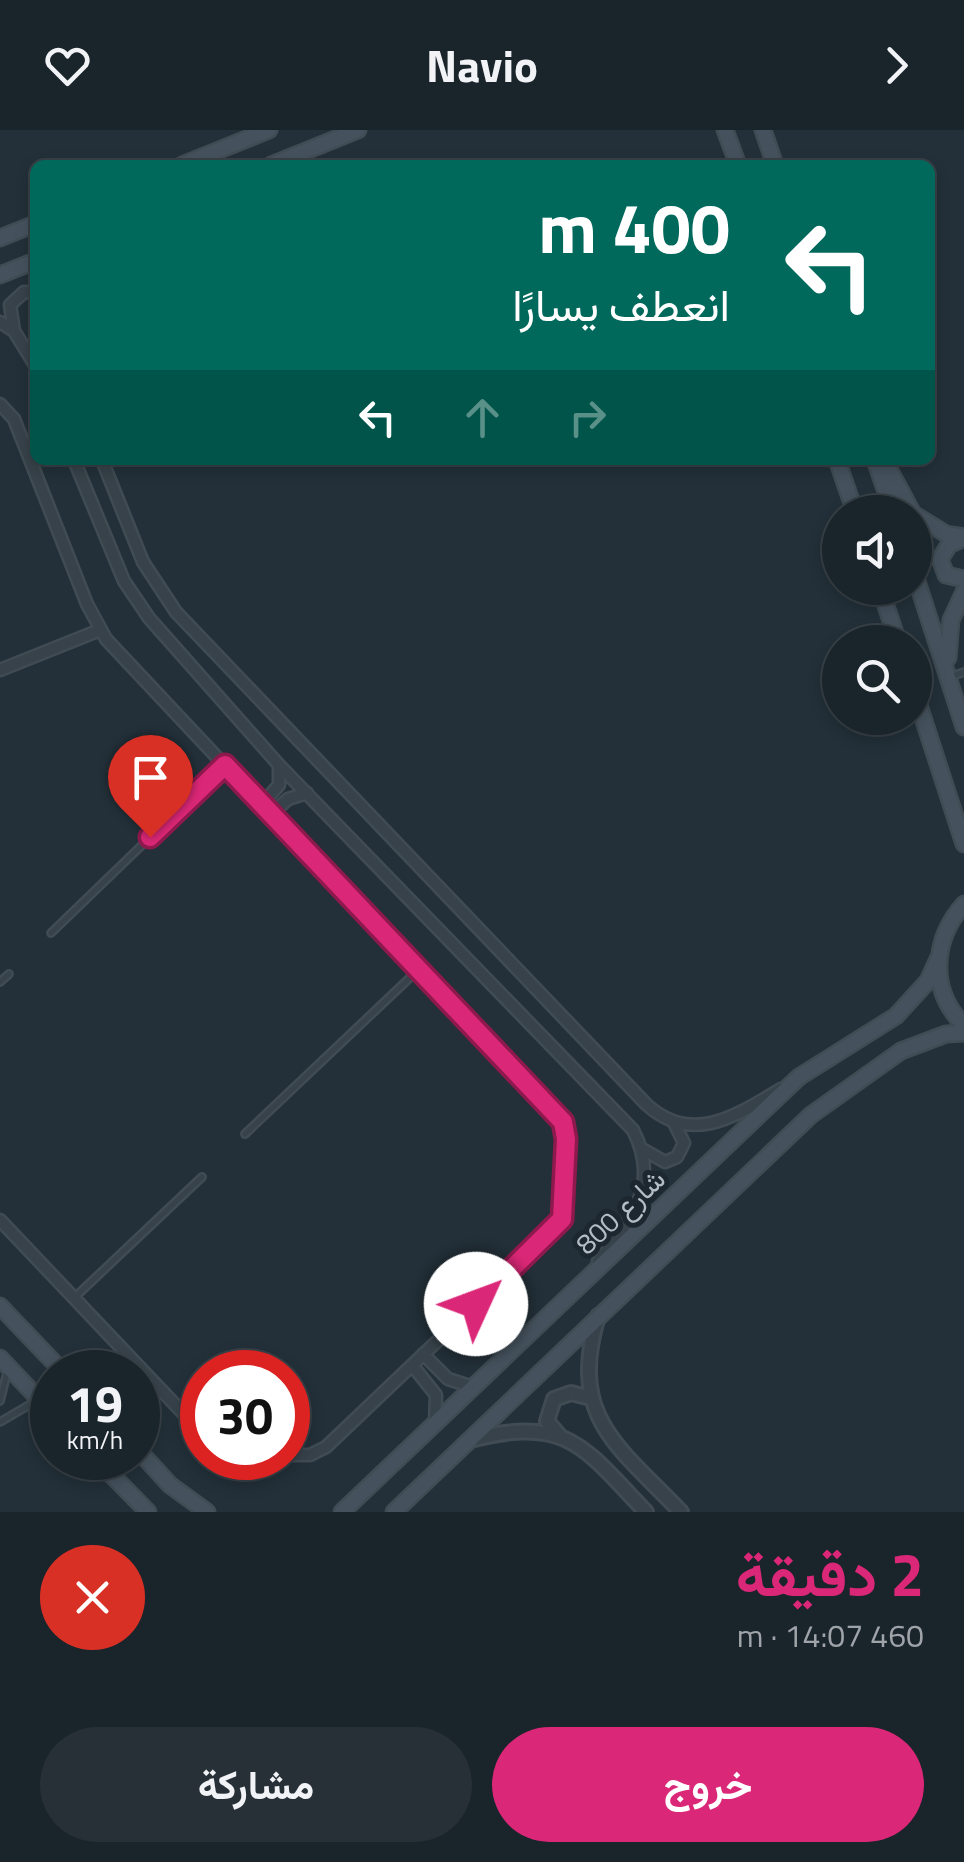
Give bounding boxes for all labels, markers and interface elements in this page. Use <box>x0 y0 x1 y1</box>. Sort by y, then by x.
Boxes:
text: Navio <box>426 31 538 99</box>
icon: heart <box>40 38 95 93</box>
icon: forward <box>869 38 924 93</box>
text: 400 m <box>538 174 730 280</box>
icon: left <box>765 200 895 330</box>
text: انعطف يسارًا <box>512 270 730 338</box>
icon: left <box>350 390 405 445</box>
icon: ahead <box>455 390 510 445</box>
icon: right <box>560 390 615 445</box>
map controls <box>822 495 932 735</box>
button: sound <box>822 495 932 605</box>
button: search <box>822 625 932 735</box>
pin <box>108 735 193 838</box>
icon: arrive <box>123 750 178 805</box>
street label: شارع 800 <box>565 1158 675 1264</box>
position arrow <box>424 1252 528 1356</box>
speed limit sign: 30 <box>180 1350 310 1480</box>
text: 19 <box>67 1365 123 1441</box>
text: km/h <box>67 1421 123 1459</box>
text: 2 دقيقة <box>736 1528 924 1619</box>
button: close <box>40 1545 145 1650</box>
text: 460 m · 14:07 <box>737 1611 924 1659</box>
button: مشاركة <box>40 1727 472 1842</box>
button: خروج <box>492 1727 924 1842</box>

